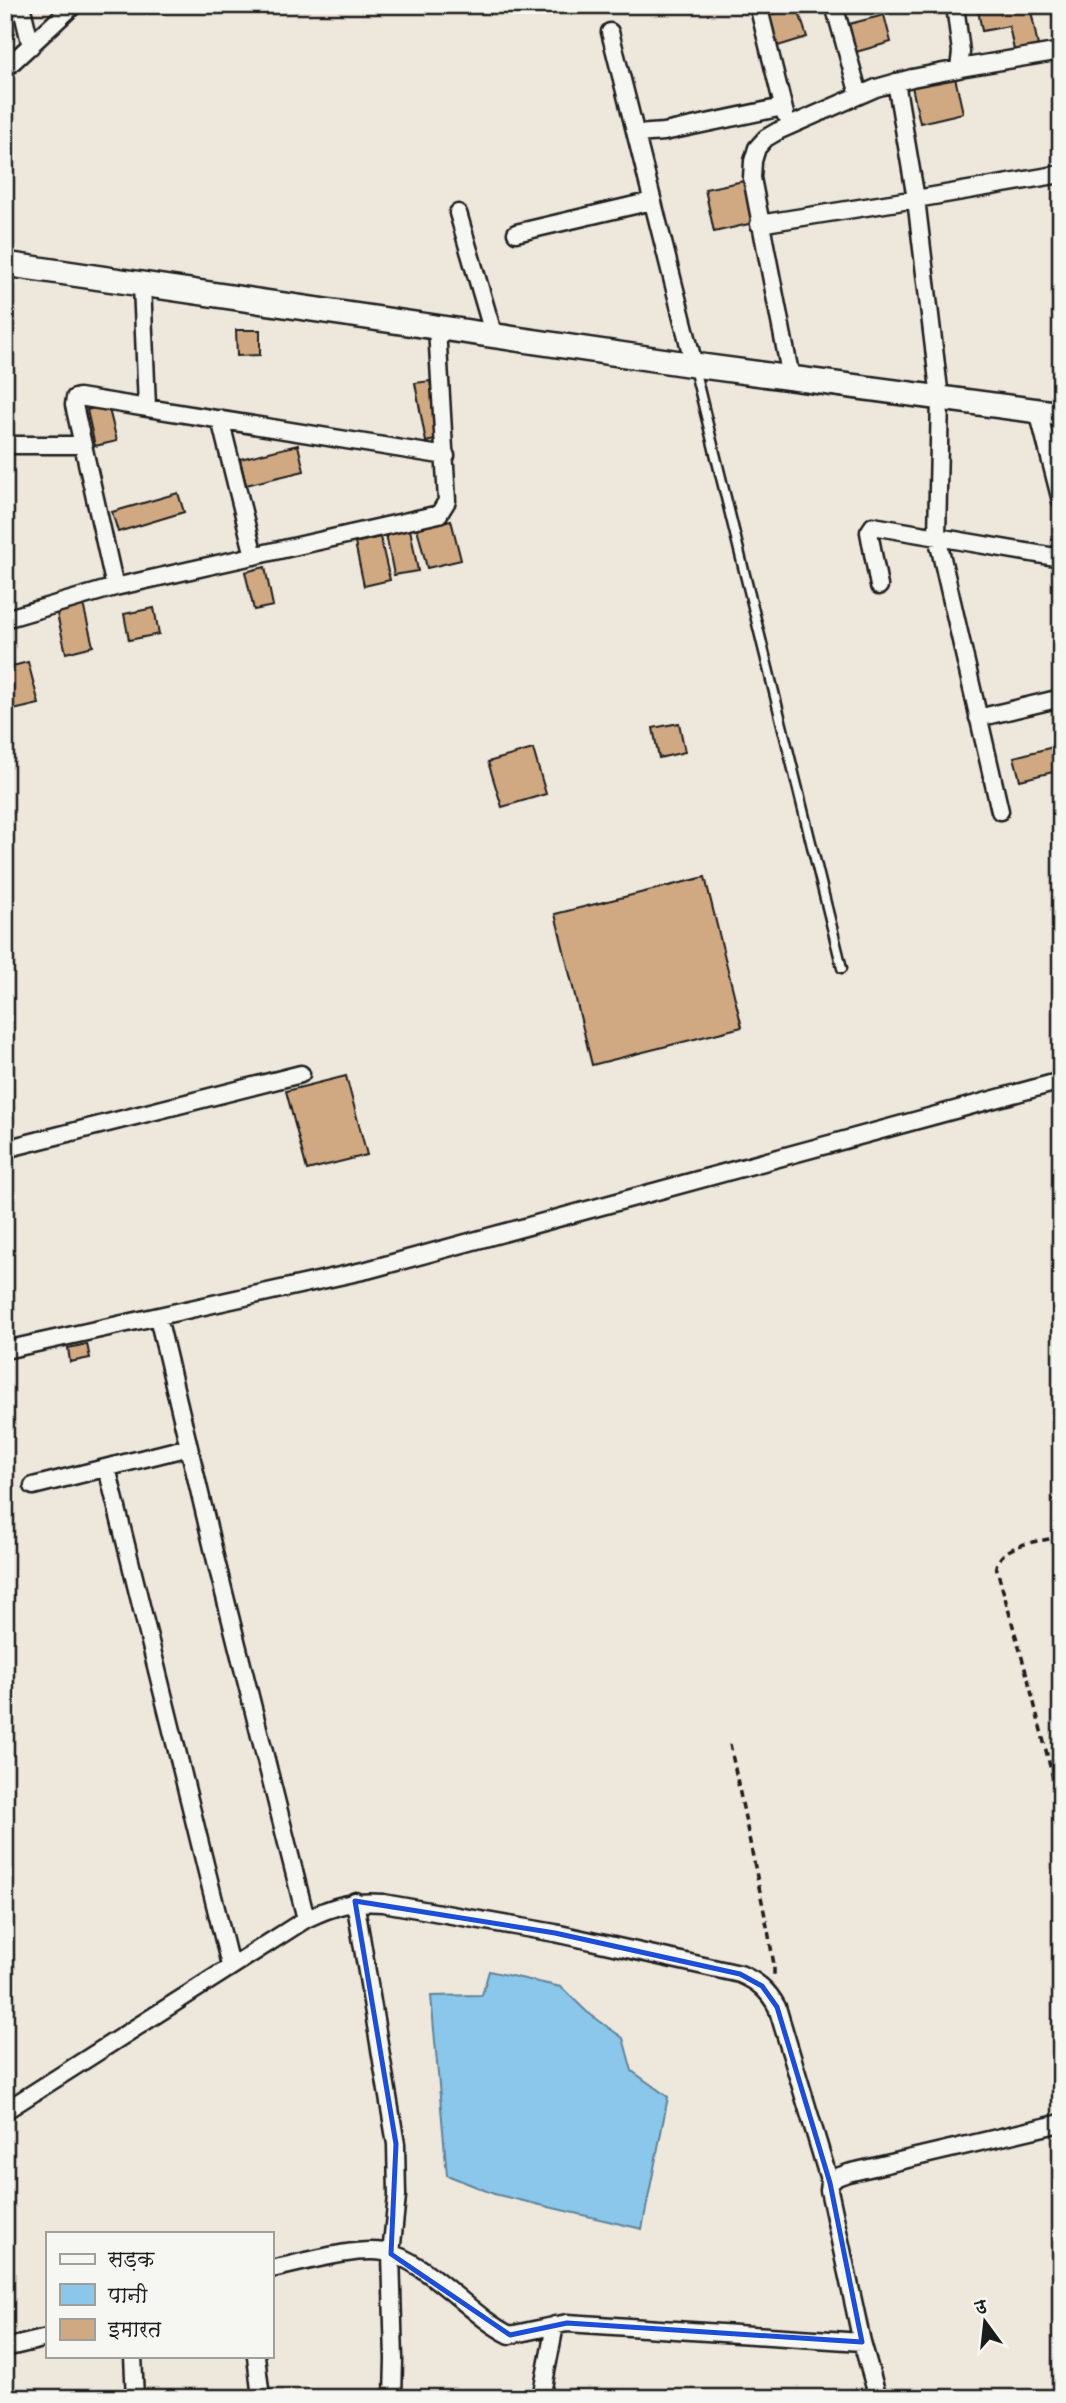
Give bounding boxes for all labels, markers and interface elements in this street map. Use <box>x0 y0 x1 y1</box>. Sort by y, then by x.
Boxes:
legend <box>46 2232 273 2358</box>
text: सड़क <box>107 2247 155 2277</box>
text: पानी <box>107 2283 148 2313</box>
north arrow <box>950 2288 1020 2358</box>
text: उ <box>972 2294 991 2324</box>
text: इमारत <box>107 2317 162 2347</box>

